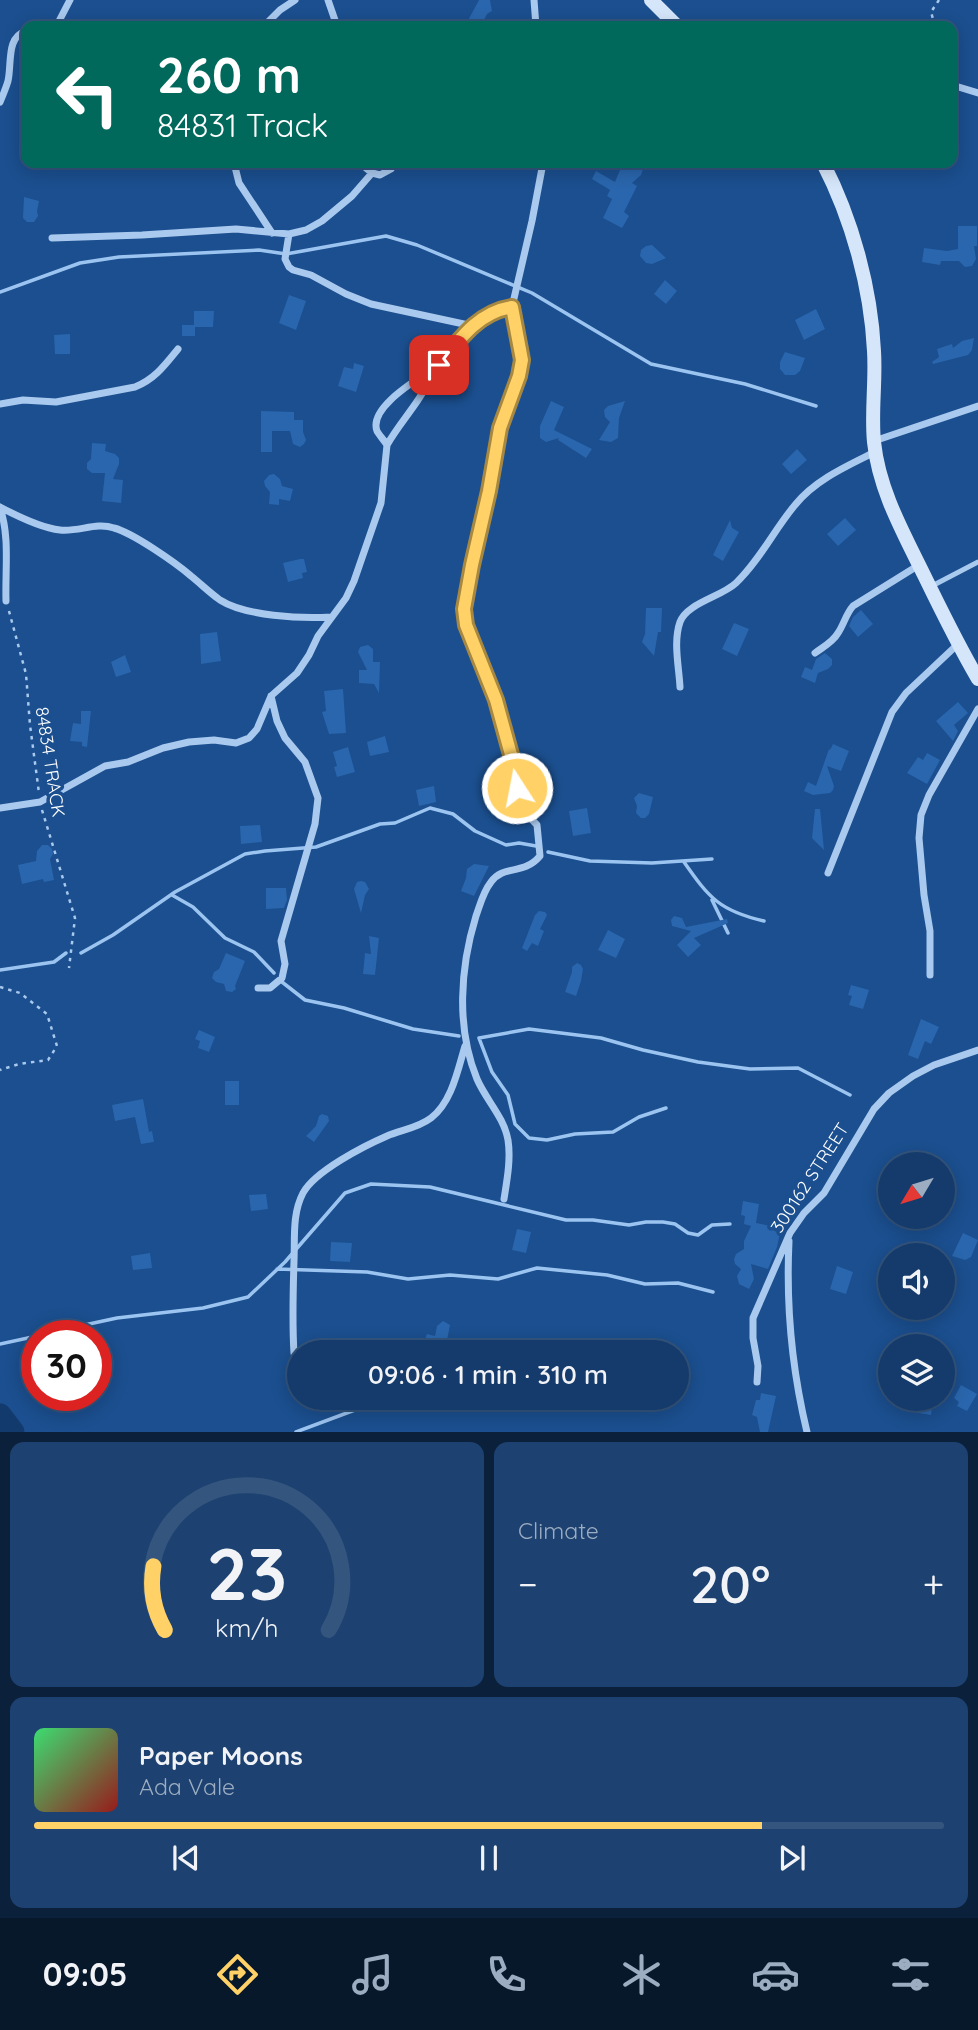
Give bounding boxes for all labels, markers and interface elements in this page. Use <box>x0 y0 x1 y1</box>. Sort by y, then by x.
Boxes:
text: 260 m <box>157 44 301 105</box>
icon: left <box>42 49 133 140</box>
text: 84831 Track <box>157 105 328 145</box>
pin <box>409 335 469 395</box>
icon: arrive <box>420 346 458 384</box>
street label: 84834 TRACK <box>30 705 71 819</box>
position arrow <box>480 751 554 825</box>
street label: 300162 STREET <box>766 1118 854 1237</box>
north arrow <box>878 1152 956 1228</box>
map controls <box>878 1152 955 1411</box>
button: sound <box>878 1243 955 1320</box>
speed limit sign: 30 <box>21 1320 112 1411</box>
button: layers <box>878 1334 955 1411</box>
text: 09:06 · 1 min · 310 m <box>368 1358 608 1391</box>
text: Climate <box>518 1516 599 1545</box>
text: 23 <box>207 1528 287 1619</box>
text: 20° <box>690 1551 770 1616</box>
text: − <box>518 1560 538 1608</box>
text: + <box>923 1560 944 1608</box>
text: km/h <box>215 1612 279 1643</box>
text: Paper Moons <box>139 1739 303 1772</box>
text: Ada Vale <box>139 1772 235 1801</box>
icon: previous <box>167 1839 205 1877</box>
icon: pause <box>470 1839 508 1877</box>
icon: next <box>773 1839 811 1877</box>
icon: directions <box>213 1950 262 1999</box>
icon: music <box>348 1950 397 1999</box>
icon: phone <box>482 1950 531 1999</box>
icon: climate <box>617 1950 666 1999</box>
icon: car <box>751 1950 800 1999</box>
icon: filters <box>886 1950 935 1999</box>
text: 09:05 <box>43 1954 127 1994</box>

